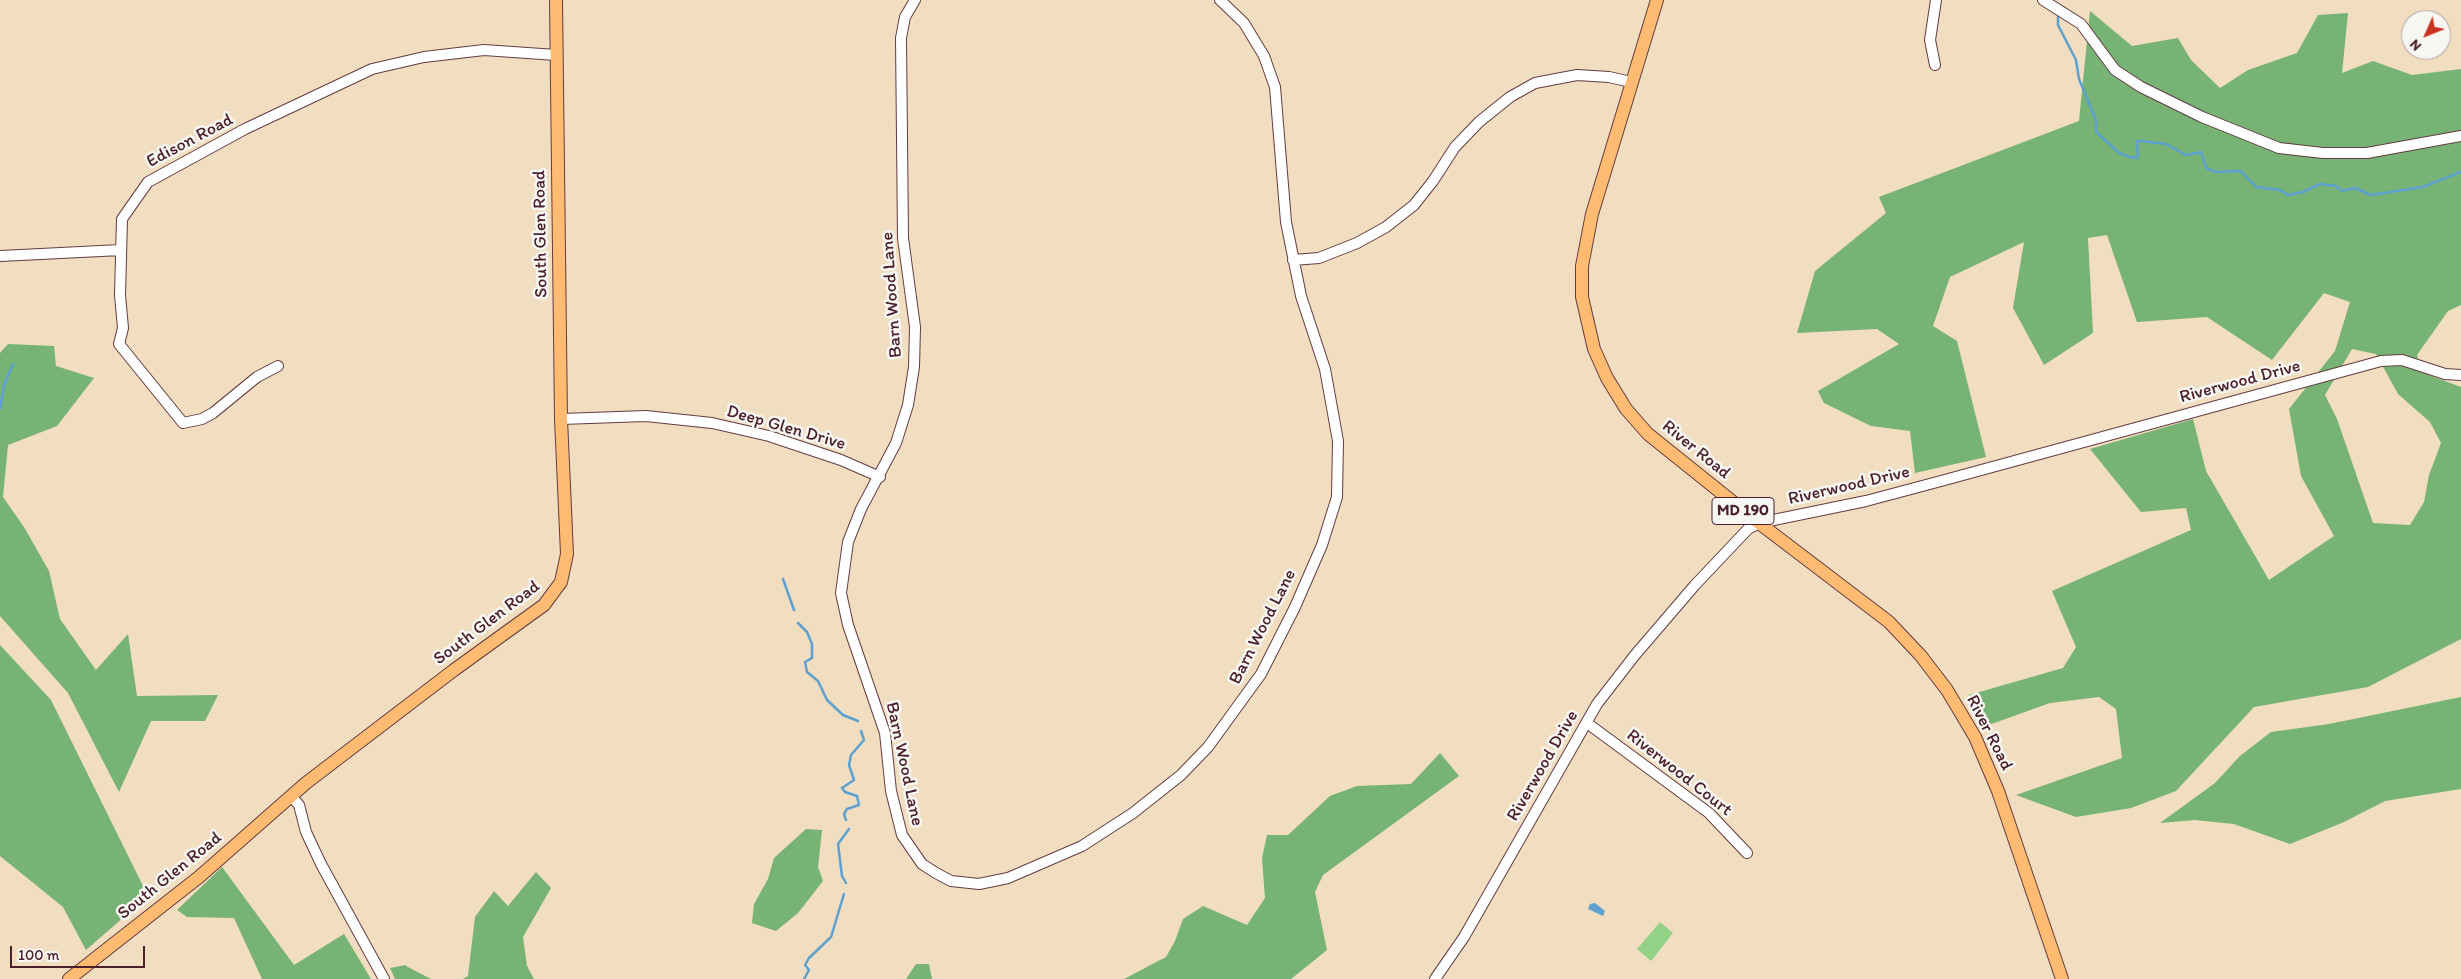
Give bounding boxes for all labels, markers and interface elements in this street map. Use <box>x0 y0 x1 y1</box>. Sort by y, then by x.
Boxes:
north arrow <box>2401 10 2451 60</box>
text: N <box>2406 36 2425 54</box>
street label: Edison Road <box>143 109 237 173</box>
street label: South Glen Road <box>529 170 553 298</box>
street label: Barn Wood Lane <box>877 231 907 359</box>
street label: Riverwood Drive <box>2177 355 2303 409</box>
street label: Deep Glen Drive <box>724 401 848 455</box>
street label: River Road <box>1657 416 1735 484</box>
street label: Riverwood Drive <box>1786 461 1912 511</box>
road number: MD 190 <box>1712 498 1774 524</box>
street label: Barn Wood Lane <box>1225 566 1301 688</box>
street label: South Glen Road <box>430 576 544 670</box>
street label: River Road <box>1961 692 2017 774</box>
street label: Barn Wood Lane <box>880 700 928 828</box>
street label: Riverwood Drive <box>1503 707 1583 825</box>
street label: Riverwood Court <box>1622 725 1736 821</box>
street label: South Glen Road <box>114 827 226 925</box>
scale bar <box>12 936 148 968</box>
text: 100 m <box>18 946 59 964</box>

